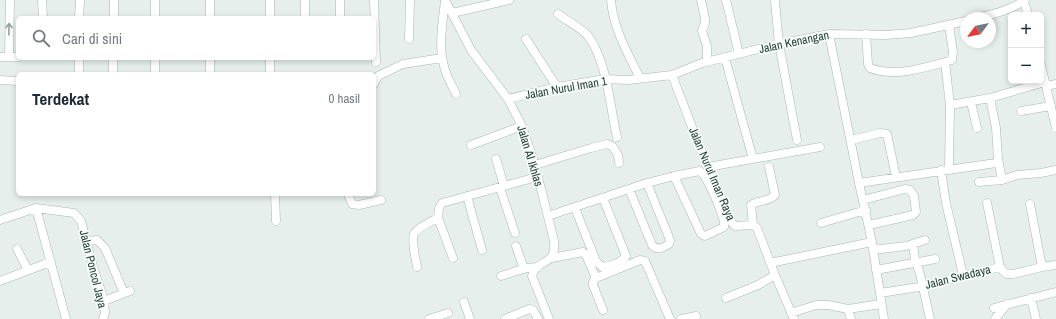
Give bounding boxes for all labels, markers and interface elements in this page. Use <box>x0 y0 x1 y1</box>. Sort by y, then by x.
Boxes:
north arrow <box>960 12 996 48</box>
map controls <box>1008 12 1044 84</box>
button: + <box>1008 12 1044 48</box>
search box <box>16 16 376 60</box>
one-way arrow <box>5 23 13 36</box>
icon: search <box>30 27 52 49</box>
street label: Jalan Kenangan <box>758 27 830 57</box>
text: Cari di sini <box>62 28 122 49</box>
button: − <box>1008 48 1044 84</box>
street label: Jalan Nurul Iman 1 <box>524 73 609 103</box>
text: Terdekat <box>32 87 89 110</box>
text: 0 hasil <box>329 90 360 107</box>
street label: Jalan Al Ikhlas <box>513 124 547 188</box>
street label: Jalan Nurul Iman Raya <box>685 125 739 224</box>
street label: Jalan Poncol Jaya <box>76 228 111 310</box>
street label: Jalan Swadaya <box>924 261 993 293</box>

